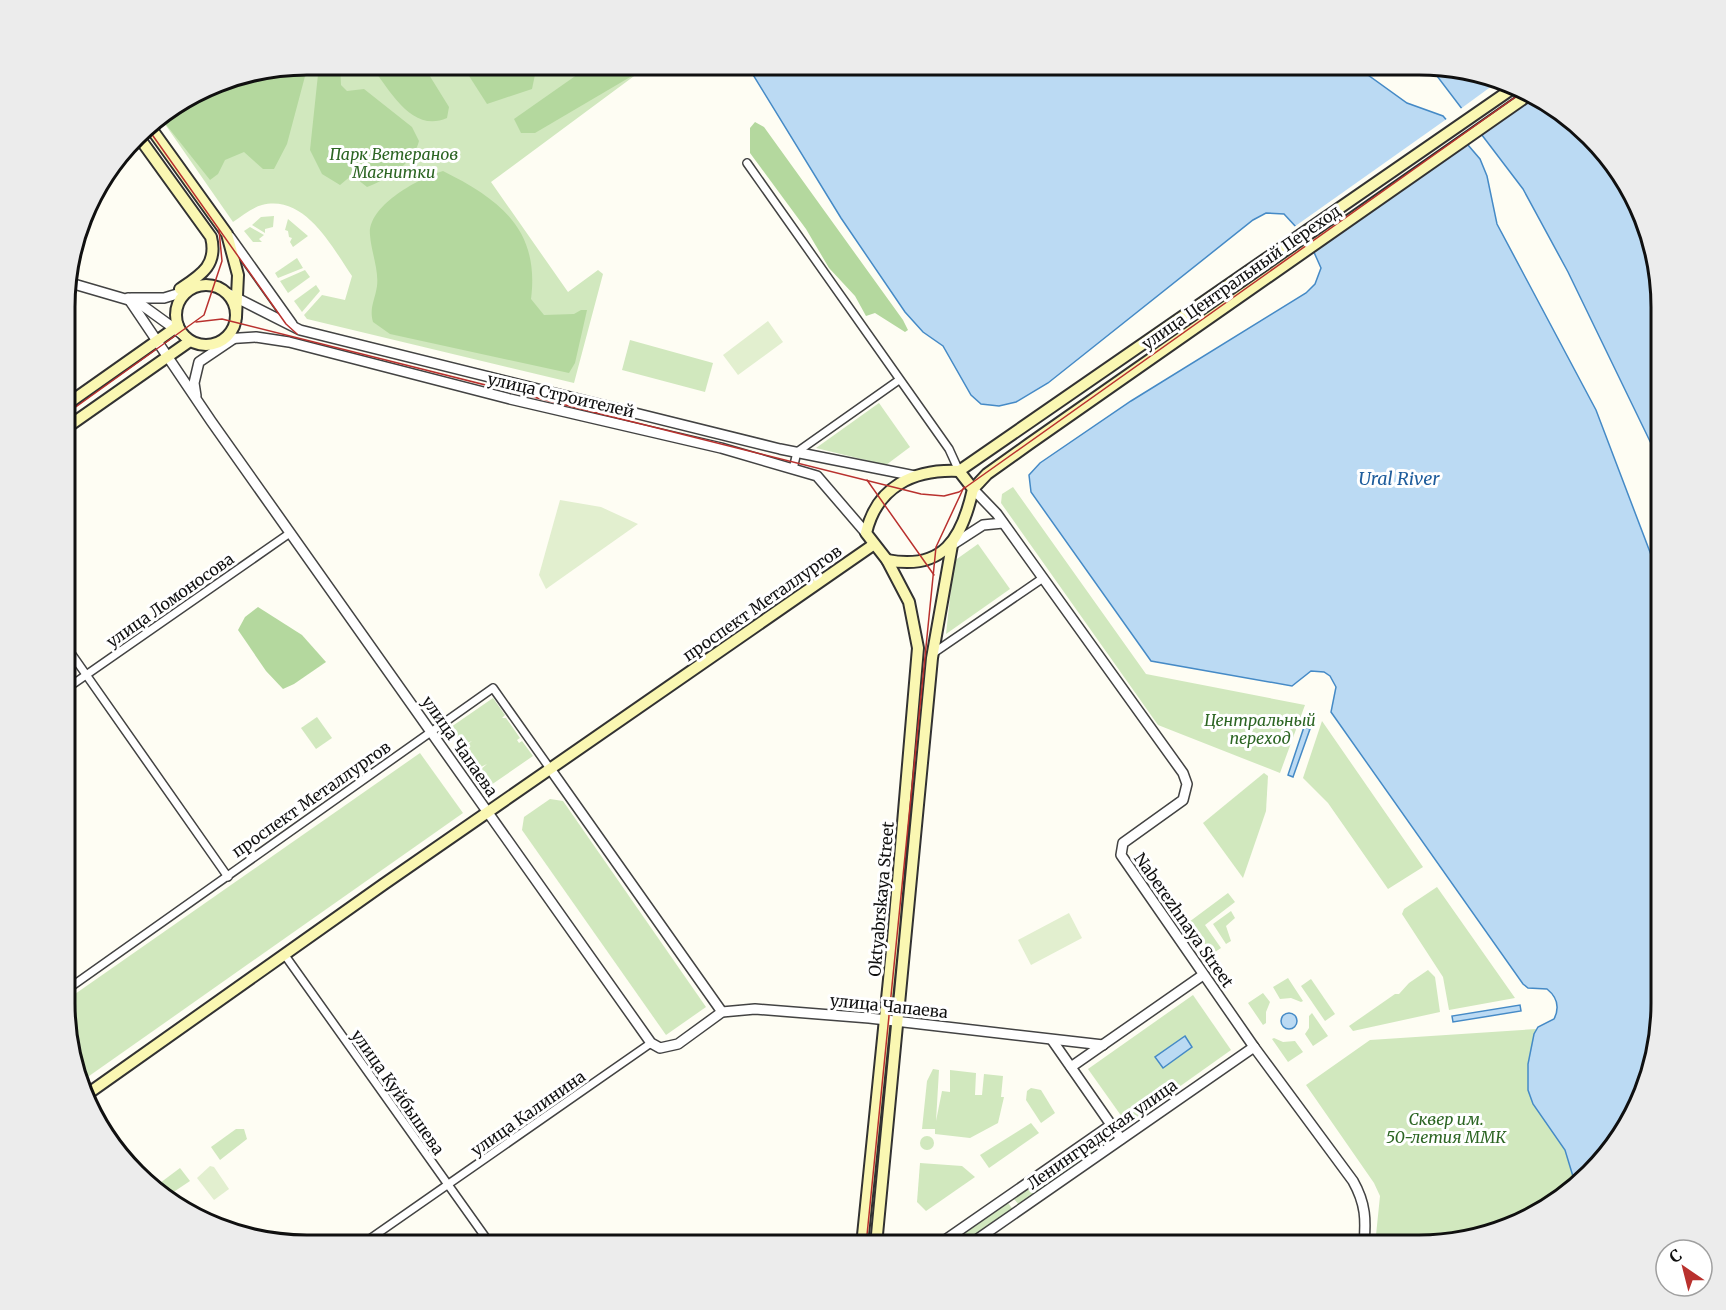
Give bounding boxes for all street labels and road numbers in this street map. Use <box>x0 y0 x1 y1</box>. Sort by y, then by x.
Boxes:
street label: улица Центральный Переход <box>1138 200 1344 354</box>
street label: улица Строителей <box>486 368 636 422</box>
street label: проспект Металлургов <box>679 541 845 665</box>
street label: улица Ломоносова <box>102 548 238 652</box>
street label: улица Чапаева <box>418 692 502 801</box>
street label: проспект Металлургов <box>228 737 394 861</box>
street label: Oktyabrskaya Street <box>864 820 898 977</box>
street label: Naberezhnaya Street <box>1130 849 1238 992</box>
street label: улица Чапаева <box>829 990 949 1022</box>
street label: улица Куйбышева <box>347 1025 449 1159</box>
street label: улица Калинина <box>467 1066 589 1160</box>
street label: Ленинградская улица <box>1023 1074 1181 1193</box>

